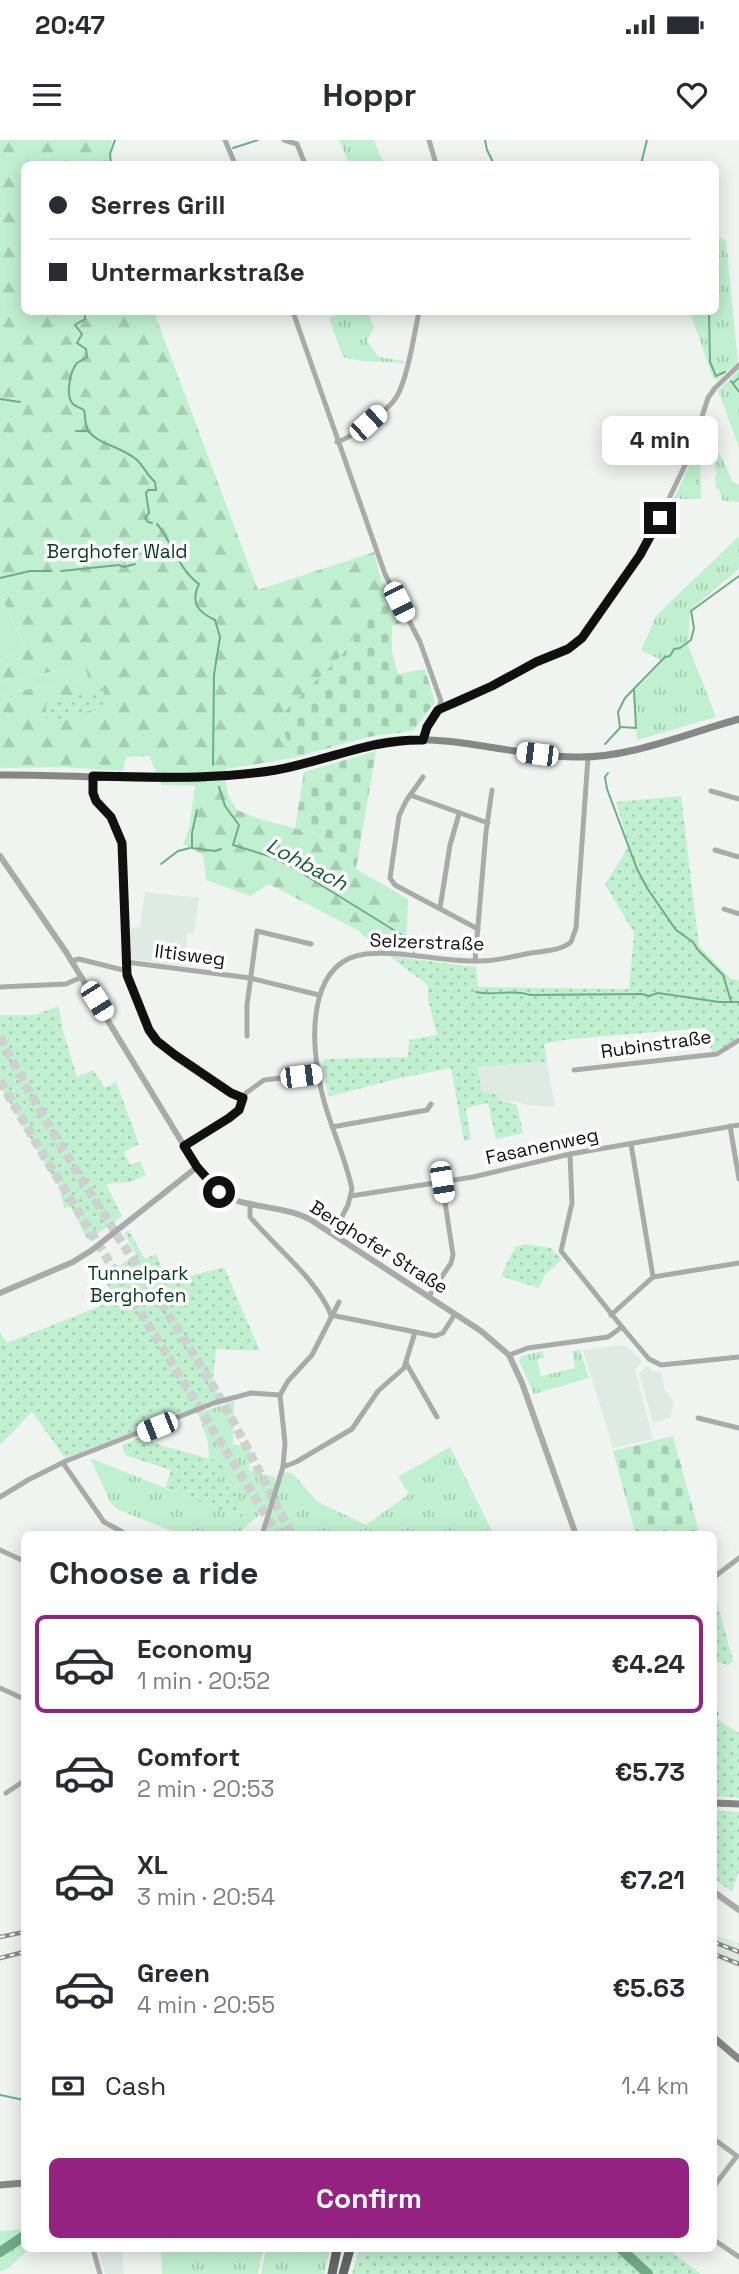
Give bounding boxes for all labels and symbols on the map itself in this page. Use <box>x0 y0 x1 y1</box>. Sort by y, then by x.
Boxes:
car <box>346 401 391 445</box>
callout: 4 min <box>602 416 718 466</box>
route end <box>644 502 676 534</box>
park label: Berghofer Wald <box>46 539 188 564</box>
car <box>381 579 418 625</box>
car <box>515 741 560 767</box>
water label: Lohbach <box>262 831 353 897</box>
street label: Selzerstraße <box>369 928 485 956</box>
street label: Iltisweg <box>153 938 227 972</box>
car <box>77 978 118 1024</box>
street label: Rubinstraße <box>599 1024 713 1064</box>
car <box>279 1063 324 1089</box>
street label: Fasanenweg <box>483 1122 601 1170</box>
car <box>429 1160 456 1204</box>
route start <box>203 1176 235 1208</box>
street label: Berghofer Straße <box>305 1194 453 1300</box>
park label: Tunnelpark Berghofen <box>87 1261 189 1308</box>
car <box>134 1409 181 1445</box>

